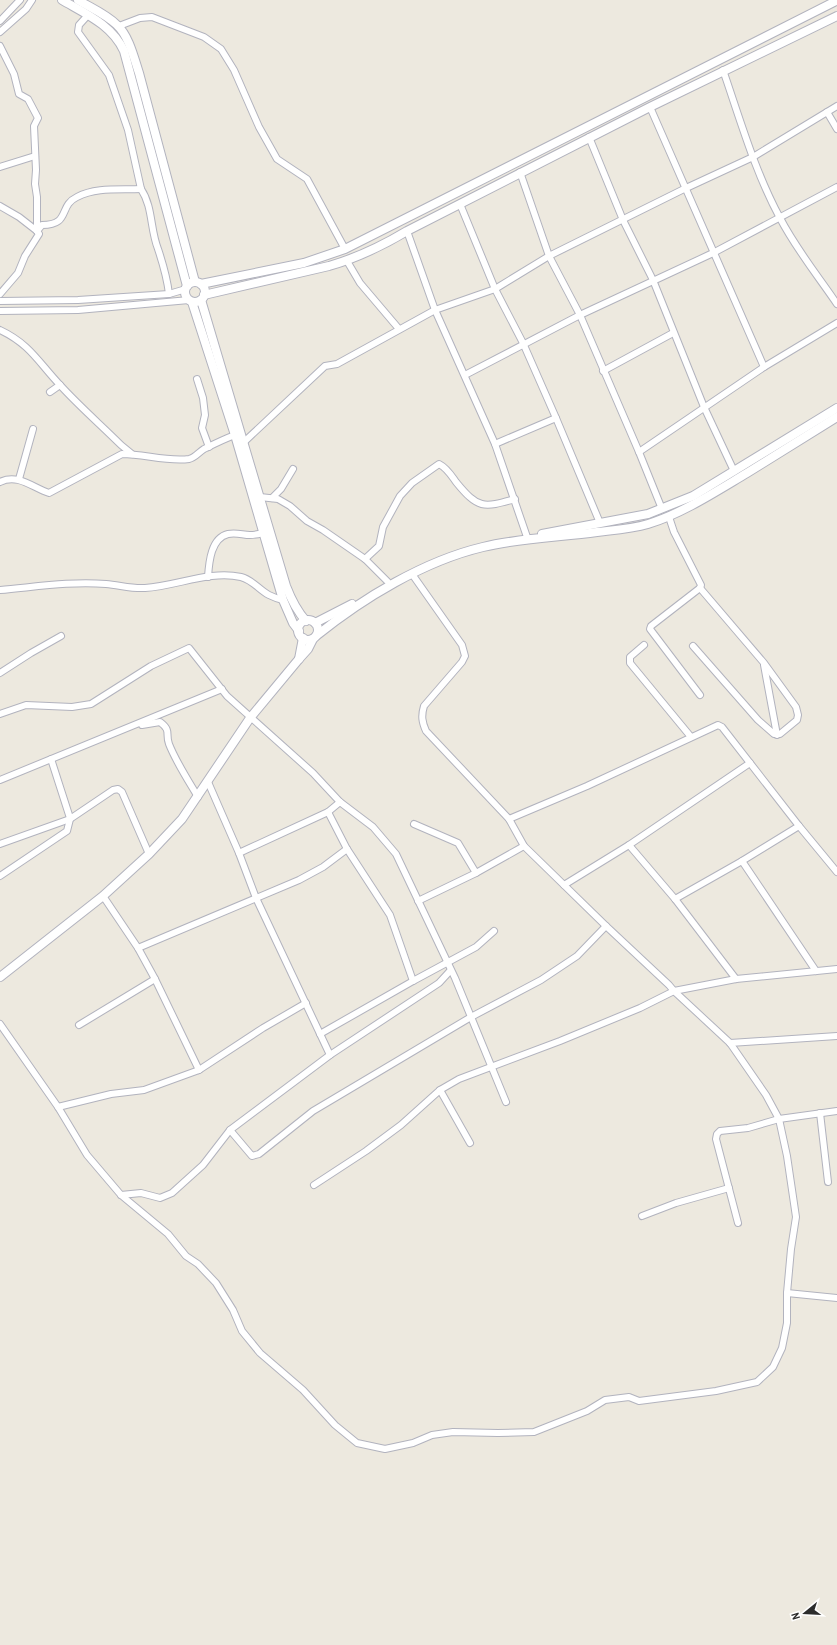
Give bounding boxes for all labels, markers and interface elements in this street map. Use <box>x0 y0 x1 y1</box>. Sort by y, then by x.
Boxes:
north arrow <box>785 1593 825 1633</box>
text: N <box>788 1611 803 1621</box>

